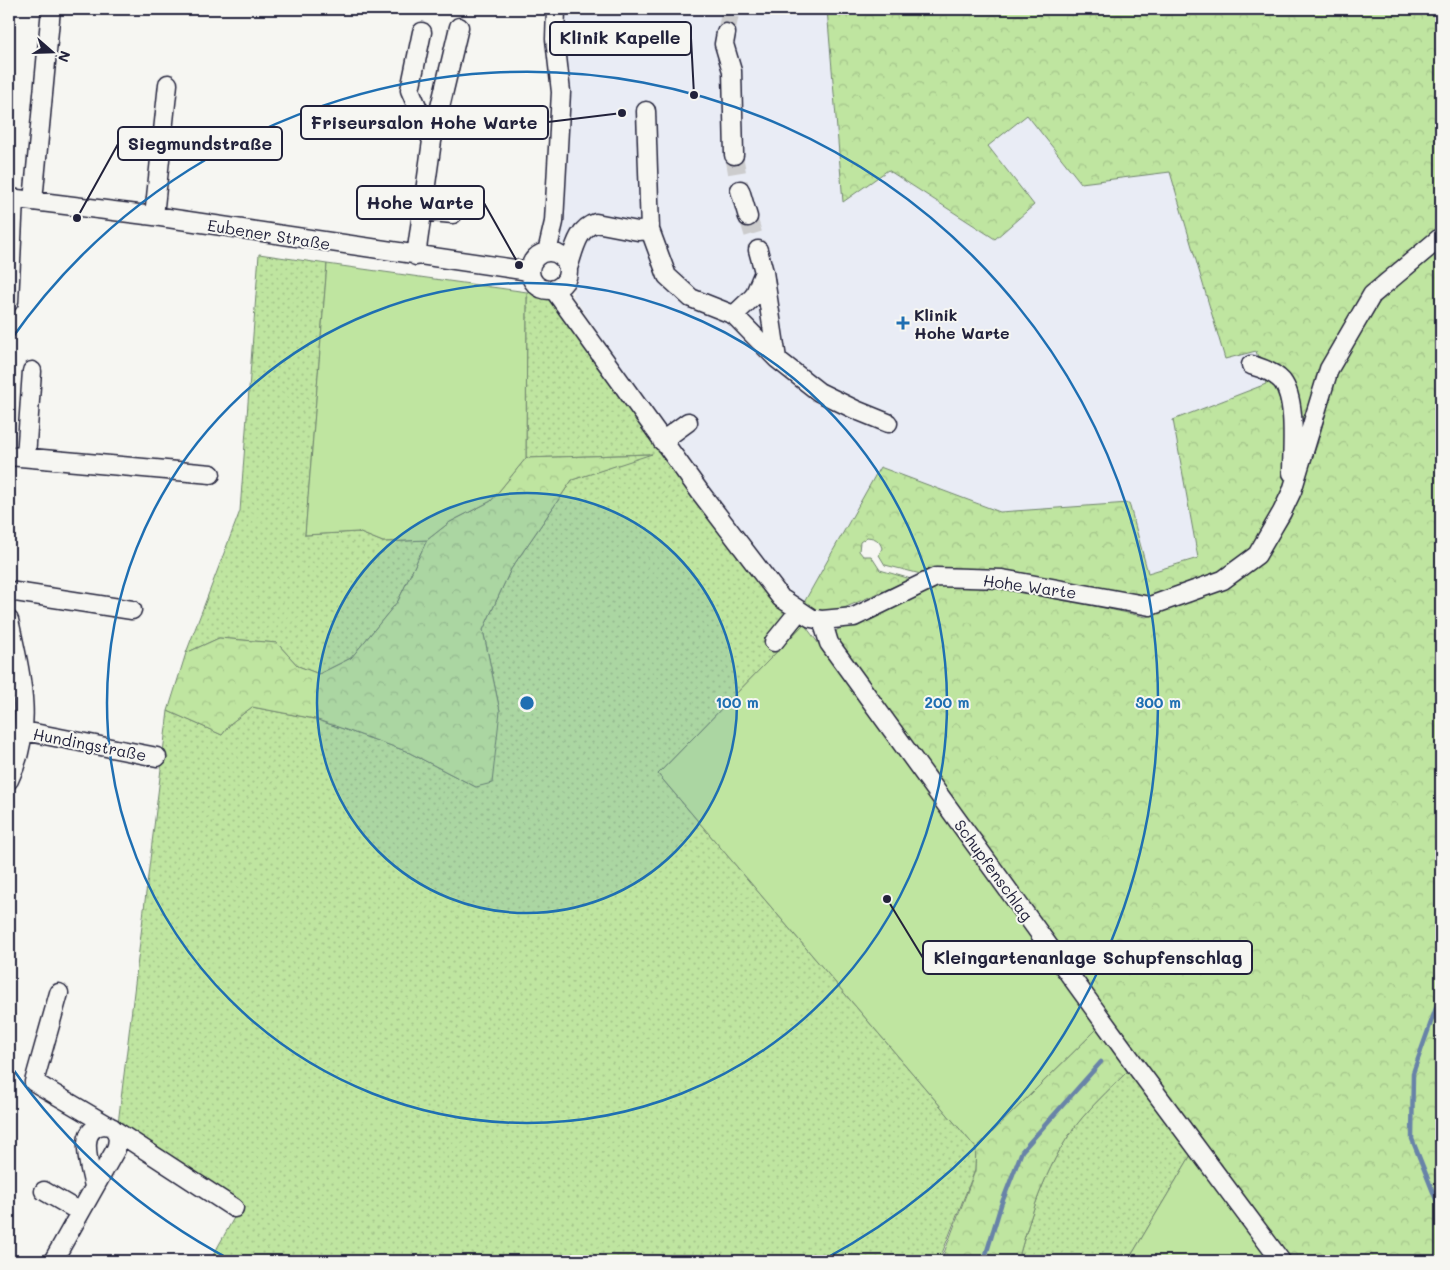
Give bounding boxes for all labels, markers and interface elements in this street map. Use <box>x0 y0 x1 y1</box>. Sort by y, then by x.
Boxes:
callout: Klinik Kapelle <box>550 22 691 55</box>
text: Klinik Kapelle <box>560 25 681 49</box>
north arrow <box>28 28 78 78</box>
text: N <box>54 48 75 65</box>
callout: Friseursalon Hohe Warte <box>301 106 548 139</box>
text: Friseursalon Hohe Warte <box>311 110 538 134</box>
callout: Siegmundstraße <box>118 127 282 160</box>
text: Siegmundstraße <box>128 131 273 155</box>
callout: Hohe Warte <box>357 186 484 219</box>
text: Hohe Warte <box>366 190 474 214</box>
street label: Eubener Straße <box>206 214 332 254</box>
place label: Klinik Hohe Warte <box>914 304 1010 343</box>
marker: Klinik Hohe Warte <box>896 316 910 330</box>
street label: Hohe Warte <box>982 569 1078 603</box>
text: 100 m <box>715 692 759 712</box>
text: 200 m <box>925 692 970 712</box>
text: 300 m <box>1135 692 1181 712</box>
centre of rings <box>518 694 536 712</box>
street label: Hundingstraße <box>32 723 148 765</box>
street label: Schupfenschlag <box>950 815 1038 925</box>
callout: Kleingartenanlage Schupfenschlag <box>923 941 1252 974</box>
text: Kleingartenanlage Schupfenschlag <box>933 945 1243 969</box>

